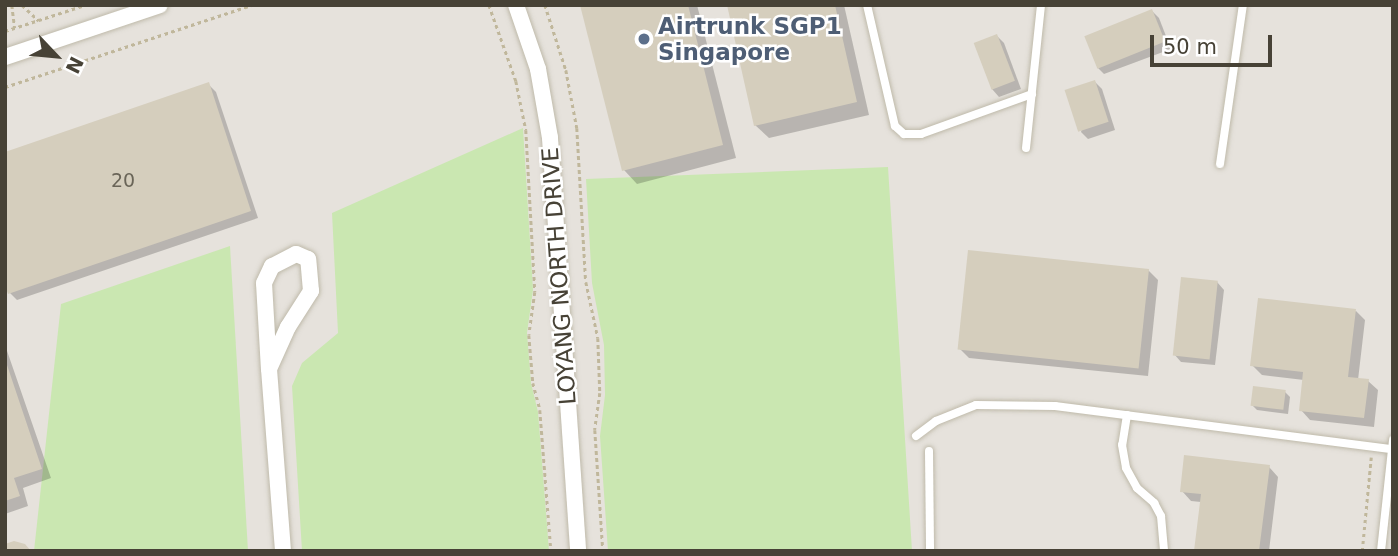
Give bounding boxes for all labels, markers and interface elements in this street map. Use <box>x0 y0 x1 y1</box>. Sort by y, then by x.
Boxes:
place label: Airtrunk SGP1 Singapore <box>658 12 842 66</box>
north arrow <box>21 21 91 91</box>
scale bar <box>1153 21 1276 65</box>
marker: Airtrunk SGP1 Singapore <box>636 31 652 47</box>
text: 50 m <box>1163 35 1217 59</box>
text: N <box>62 53 88 77</box>
street label: LOYANG NORTH DRIVE <box>536 146 582 406</box>
house number: 20 <box>111 170 135 192</box>

